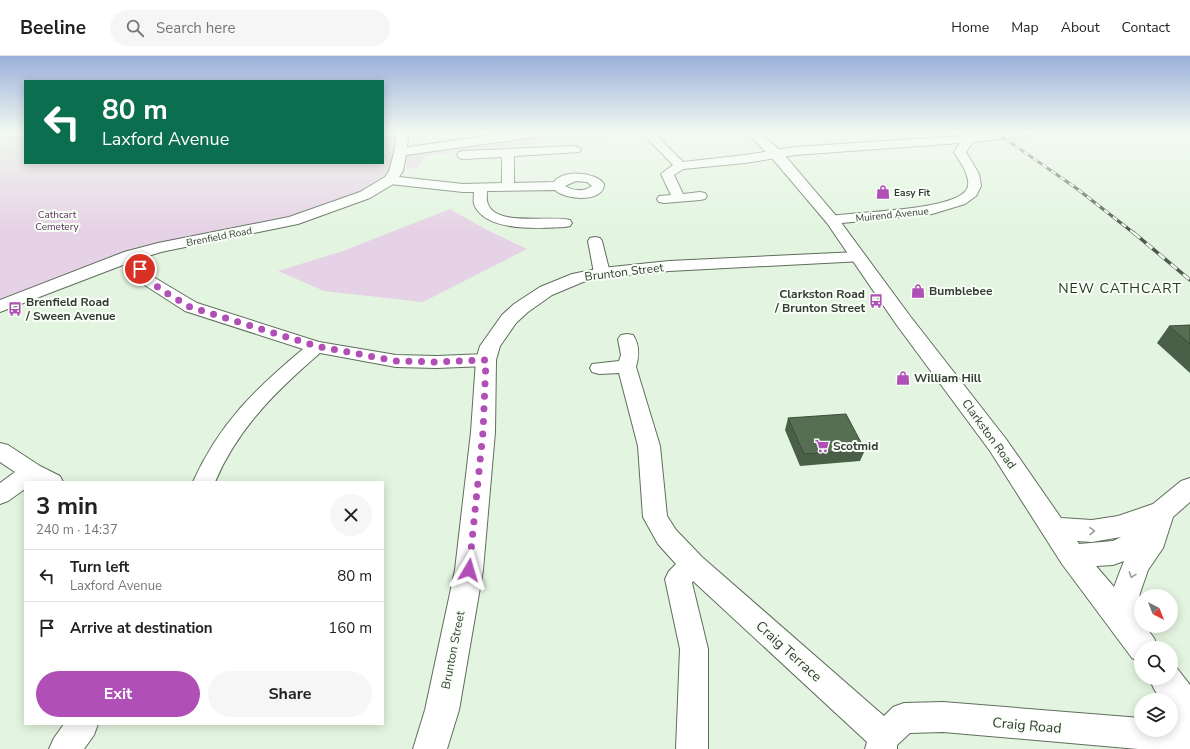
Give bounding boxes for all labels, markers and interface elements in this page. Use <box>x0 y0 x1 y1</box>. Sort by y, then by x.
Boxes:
search box <box>110 10 390 46</box>
text: Beeline <box>20 15 86 41</box>
icon: search <box>124 17 146 39</box>
text: Search here <box>156 18 236 38</box>
text: Home <box>951 18 989 37</box>
text: Map <box>1011 18 1039 37</box>
text: About <box>1061 18 1100 37</box>
text: Contact <box>1122 18 1170 37</box>
text: 80 m <box>102 91 168 129</box>
icon: left <box>36 96 88 148</box>
text: Laxford Avenue <box>102 127 229 151</box>
shop icon: Easy Fit <box>875 184 891 200</box>
place label: Easy Fit <box>894 186 930 200</box>
street label: Muirend Avenue <box>855 204 929 226</box>
park label: Cathcart Cemetery <box>35 208 80 234</box>
street label: Brenfield Road <box>185 224 253 250</box>
pin <box>123 252 157 286</box>
icon: arrive <box>129 258 151 280</box>
street label: Brunton Street <box>584 259 665 285</box>
district label: NEW CATHCART <box>1058 279 1182 298</box>
shop icon: Bumblebee <box>910 283 926 299</box>
place label: Bumblebee <box>929 283 993 299</box>
place label: Clarkston Road / Brunton Street <box>774 286 865 316</box>
bus stop icon: Clarkston Road / Brunton Street <box>868 293 884 309</box>
place label: Brenfield Road / Sween Avenue <box>25 294 116 324</box>
bus stop icon: Brenfield Road / Sween Avenue <box>7 301 23 317</box>
shop icon: William Hill <box>895 370 911 386</box>
place label: William Hill <box>914 370 982 386</box>
street label: Clarkston Road <box>958 396 1020 472</box>
supermarket icon: Scotmid <box>814 438 830 454</box>
place label: Scotmid <box>833 438 878 454</box>
text: 3 min <box>36 490 98 522</box>
button: close <box>330 494 372 536</box>
text: 240 m · 14:37 <box>36 521 118 539</box>
one-way arrow <box>1089 526 1095 535</box>
position arrow <box>448 549 490 591</box>
text: Turn left <box>70 557 129 577</box>
icon: left <box>36 565 58 587</box>
text: 80 m <box>337 566 372 586</box>
one-way arrow <box>1128 572 1137 579</box>
text: Laxford Avenue <box>70 577 162 595</box>
north arrow <box>1134 589 1178 633</box>
map controls <box>1134 589 1178 737</box>
street label: Brunton Street <box>438 609 469 691</box>
icon: arrive <box>36 617 58 639</box>
street label: Craig Terrace <box>752 617 826 686</box>
text: Arrive at destination <box>70 618 213 638</box>
text: 160 m <box>328 618 372 638</box>
button: search <box>1134 641 1178 685</box>
button: Exit <box>36 671 200 717</box>
button: Share <box>208 671 372 717</box>
button: layers <box>1134 693 1178 737</box>
street label: Craig Road <box>992 713 1062 738</box>

